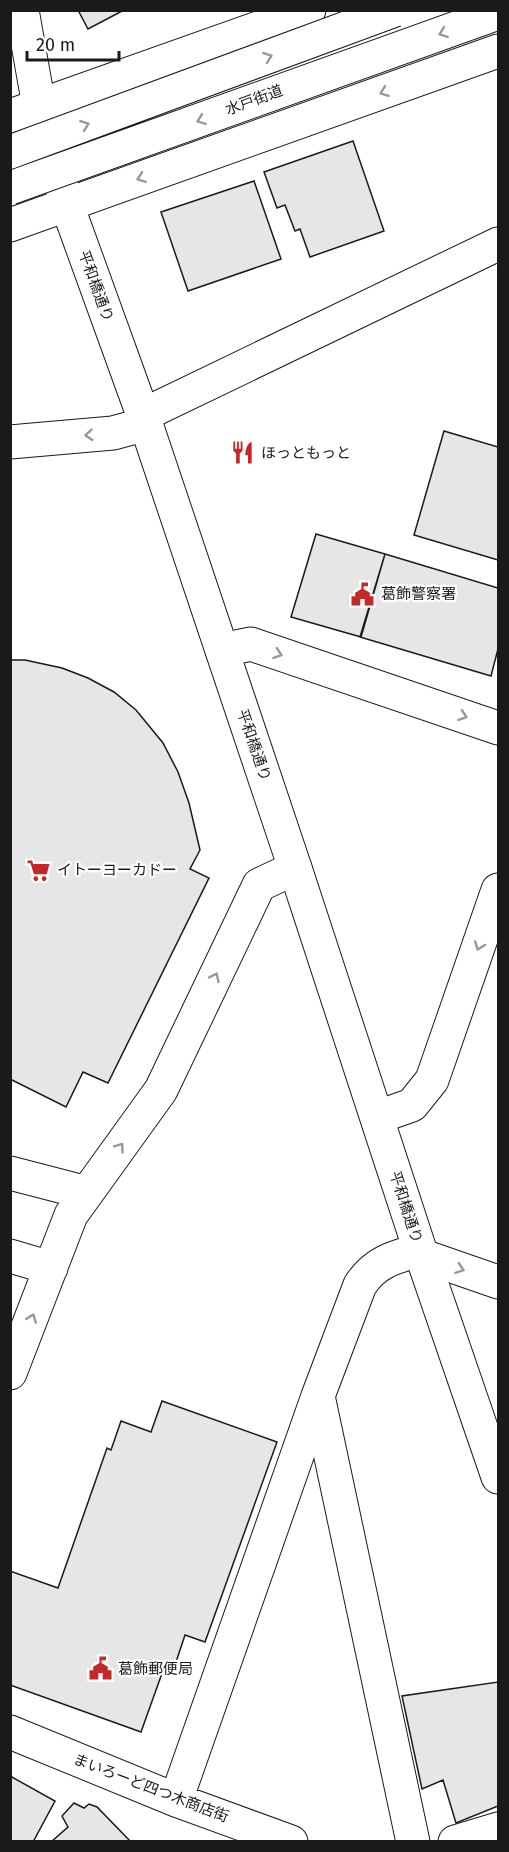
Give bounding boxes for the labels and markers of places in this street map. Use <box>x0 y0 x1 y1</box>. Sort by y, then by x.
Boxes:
restaurant icon: ほっともっと <box>230 440 256 466</box>
place label: ほっともっと <box>261 444 351 462</box>
public building icon: 葛飾警察署 <box>350 581 376 607</box>
place label: 葛飾警察署 <box>381 585 456 603</box>
supermarket icon: イトーヨーカドー <box>26 857 52 883</box>
place label: イトーヨーカドー <box>57 861 177 879</box>
public building icon: 葛飾郵便局 <box>87 1656 113 1682</box>
place label: 葛飾郵便局 <box>118 1660 193 1678</box>

